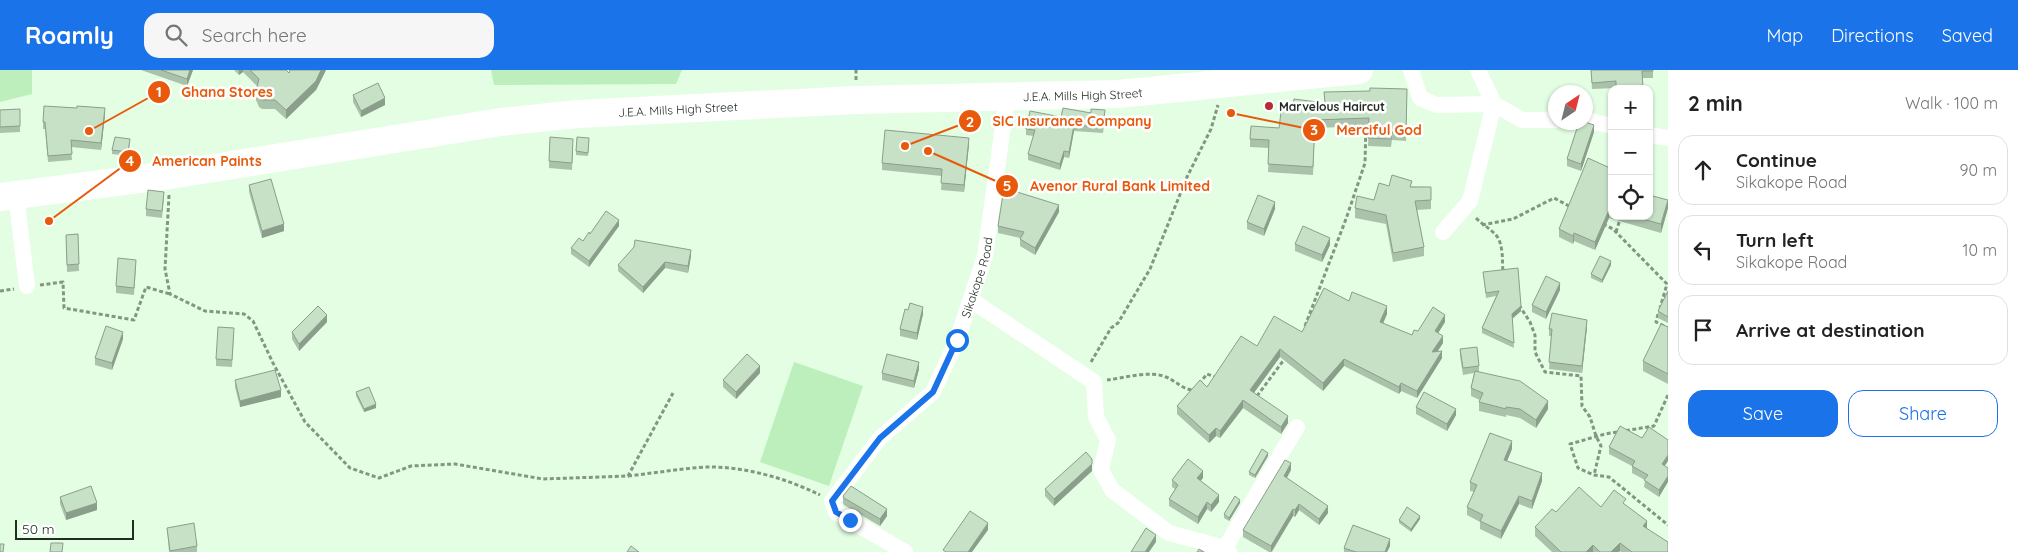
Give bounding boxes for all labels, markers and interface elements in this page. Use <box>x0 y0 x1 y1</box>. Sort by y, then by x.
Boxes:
search box <box>144 13 494 58</box>
text: Roamly <box>25 20 114 50</box>
icon: search <box>162 21 190 49</box>
text: Search here <box>202 23 307 47</box>
text: Map <box>1766 24 1803 47</box>
text: Directions <box>1831 24 1914 47</box>
text: Saved <box>1942 24 1993 47</box>
callout: Ghana Stores <box>146 77 283 106</box>
text: 1 <box>156 82 162 101</box>
text: Ghana Stores <box>181 83 273 101</box>
street label: J.E.A. Mills High Street <box>1022 84 1143 104</box>
north arrow <box>1548 85 1593 130</box>
map controls <box>1608 85 1653 220</box>
button: + <box>1608 85 1653 130</box>
text: 2 min <box>1688 90 1743 116</box>
text: Walk · 100 m <box>1905 93 1998 113</box>
street label: J.E.A. Mills High Street <box>618 98 738 119</box>
place label: Marvelous Haircut <box>1279 99 1385 114</box>
marker: Marvelous Haircut <box>1263 100 1275 112</box>
callout: SIC Insurance Company <box>957 107 1161 136</box>
text: 2 <box>966 112 974 131</box>
text: SIC Insurance Company <box>992 112 1152 130</box>
callout: Merciful God <box>1301 116 1432 145</box>
text: 3 <box>1310 120 1318 139</box>
text: Merciful God <box>1336 121 1422 139</box>
button: − <box>1608 130 1653 175</box>
callout: American Paints <box>117 146 272 175</box>
text: Continue <box>1736 148 1817 172</box>
text: 4 <box>126 151 135 170</box>
text: American Paints <box>152 152 262 170</box>
icon: ahead <box>1689 156 1717 184</box>
text: 90 m <box>1960 160 1997 180</box>
callout: Avenor Rural Bank Limited <box>995 171 1220 200</box>
text: Sikakope Road <box>1736 172 1847 192</box>
button: locate <box>1608 175 1653 220</box>
text: 5 <box>1003 176 1011 195</box>
text: Avenor Rural Bank Limited <box>1030 177 1210 195</box>
text: Turn left <box>1736 228 1814 252</box>
street label: Sikakope Road <box>958 236 995 319</box>
icon: left <box>1689 236 1717 264</box>
text: 10 m <box>1963 240 1997 260</box>
text: Sikakope Road <box>1736 252 1847 272</box>
icon: arrive <box>1689 316 1717 344</box>
text: Arrive at destination <box>1736 318 1925 342</box>
route start <box>946 329 969 352</box>
button: Save <box>1688 390 1838 437</box>
button: Share <box>1848 390 1998 437</box>
route end <box>839 509 862 532</box>
scale bar <box>15 517 134 540</box>
text: 50 m <box>22 520 55 538</box>

